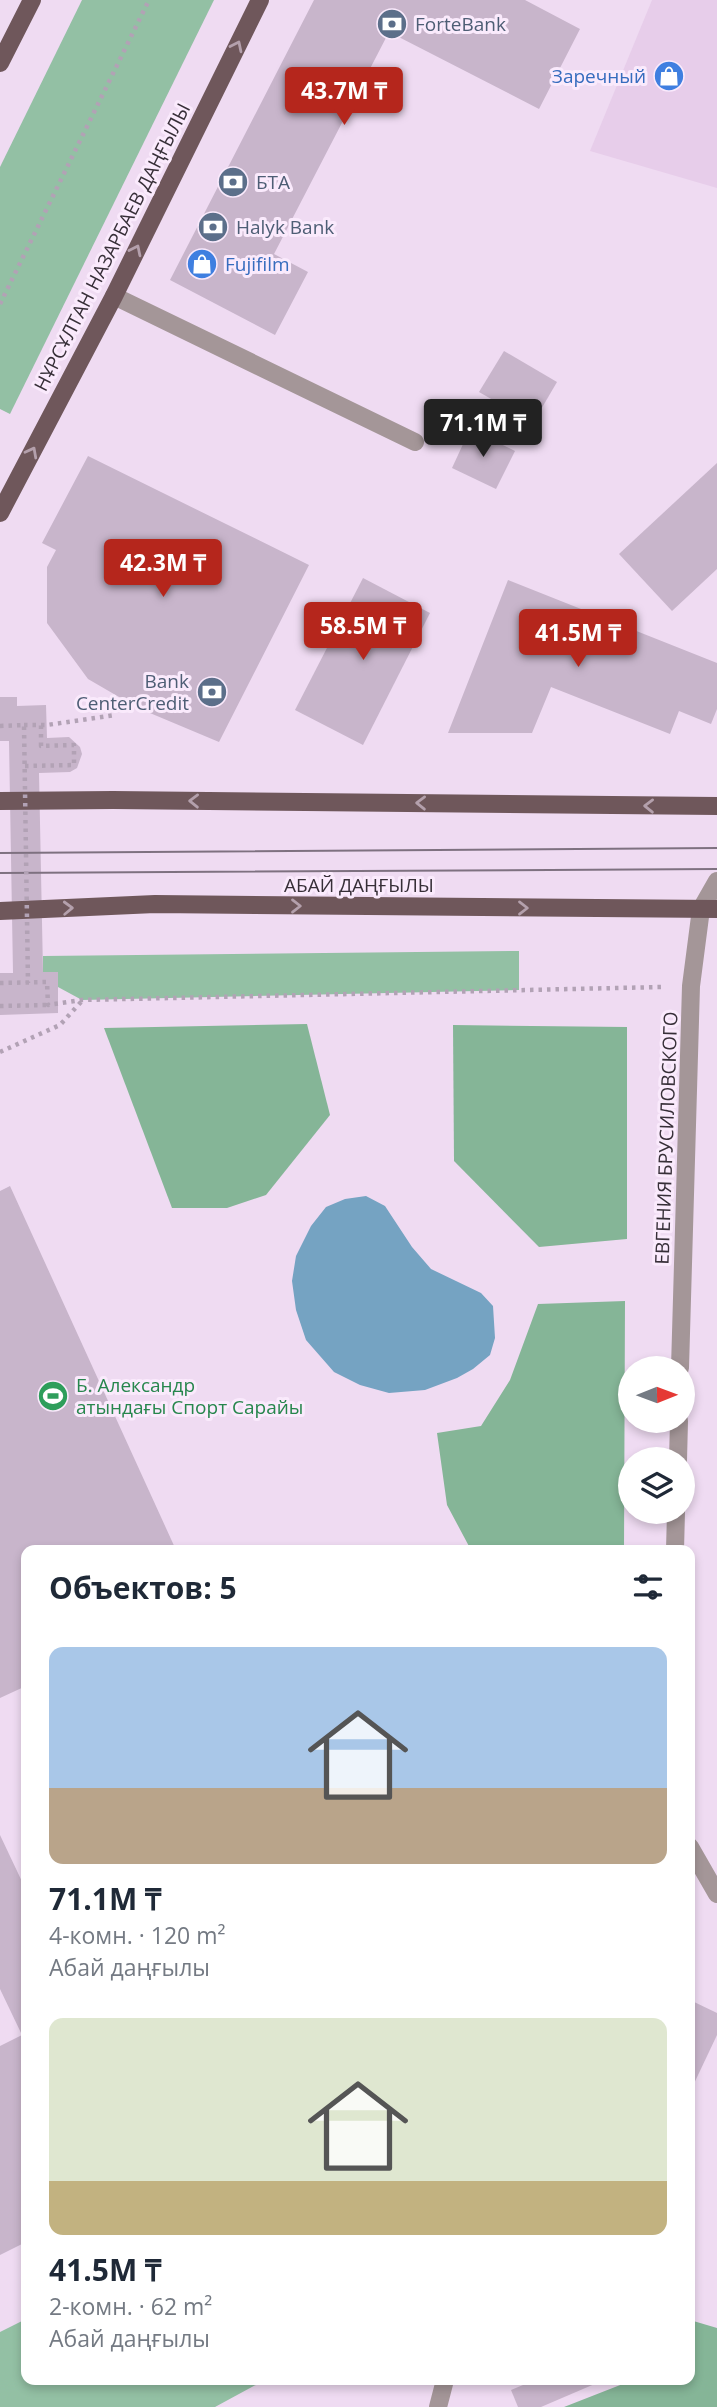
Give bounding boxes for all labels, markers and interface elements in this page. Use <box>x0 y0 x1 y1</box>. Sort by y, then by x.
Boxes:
bank icon: ForteBank <box>375 7 409 41</box>
place label: ForteBank <box>415 11 506 37</box>
one-way arrow <box>229 41 243 53</box>
shop icon: Заречный <box>652 59 686 93</box>
place label: Заречный <box>552 63 646 89</box>
pin: 43.7M ₸ <box>279 68 409 127</box>
text: 43.7M ₸ <box>301 74 387 106</box>
street label: НҰРСҰЛТАН НАЗАРБАЕВ ДАҢҒЫЛЫ <box>28 98 196 396</box>
bank icon: БТА <box>216 165 250 199</box>
place label: БТА <box>256 169 290 195</box>
bank icon: Halyk Bank <box>196 210 230 244</box>
place label: Halyk Bank <box>236 214 334 240</box>
one-way arrow <box>128 245 142 257</box>
shop icon: Fujifilm <box>185 247 219 281</box>
place label: Fujifilm <box>225 251 290 277</box>
pin: 71.1M ₸ <box>418 400 548 459</box>
text: 71.1M ₸ <box>440 406 526 438</box>
one-way arrow <box>23 447 37 459</box>
pin: 42.3M ₸ <box>98 540 228 599</box>
text: 42.3M ₸ <box>120 546 206 578</box>
pin: 58.5M ₸ <box>298 602 428 662</box>
text: 58.5M ₸ <box>320 609 406 641</box>
pin: 41.5M ₸ <box>513 610 643 669</box>
text: 41.5M ₸ <box>535 616 621 648</box>
place label: Bank CenterCredit <box>76 668 189 716</box>
bank icon: Bank CenterCredit <box>195 675 229 709</box>
one-way arrow <box>188 793 199 809</box>
one-way arrow <box>416 795 426 811</box>
one-way arrow <box>643 798 654 814</box>
street label: АБАЙ ДАҢҒЫЛЫ <box>284 872 434 898</box>
one-way arrow <box>291 898 301 914</box>
one-way arrow <box>518 900 529 915</box>
one-way arrow <box>63 901 74 916</box>
street label: ЕВГЕНИЯ БРУСИЛОВСКОГО <box>649 1011 683 1265</box>
north arrow <box>618 1356 695 1433</box>
map controls <box>618 1356 695 1524</box>
place label: Б. Александр атындағы Спорт Сарайы <box>76 1372 303 1420</box>
sports icon: Б. Александр атындағы Спорт Сарайы <box>36 1379 70 1413</box>
button: layers <box>618 1447 695 1524</box>
text: Объектов: 5 <box>49 1567 237 1608</box>
icon: filters <box>629 1568 667 1606</box>
icon: home <box>295 1692 421 1818</box>
text: 71.1M ₸ <box>49 1878 161 1919</box>
text: 4-комн. · 120 m² <box>49 1919 225 1951</box>
text: Абай даңғылы <box>49 1951 210 1983</box>
icon: home <box>295 2063 421 2189</box>
text: 41.5M ₸ <box>49 2249 161 2290</box>
text: 2-комн. · 62 m² <box>49 2290 212 2322</box>
text: Абай даңғылы <box>49 2322 210 2354</box>

